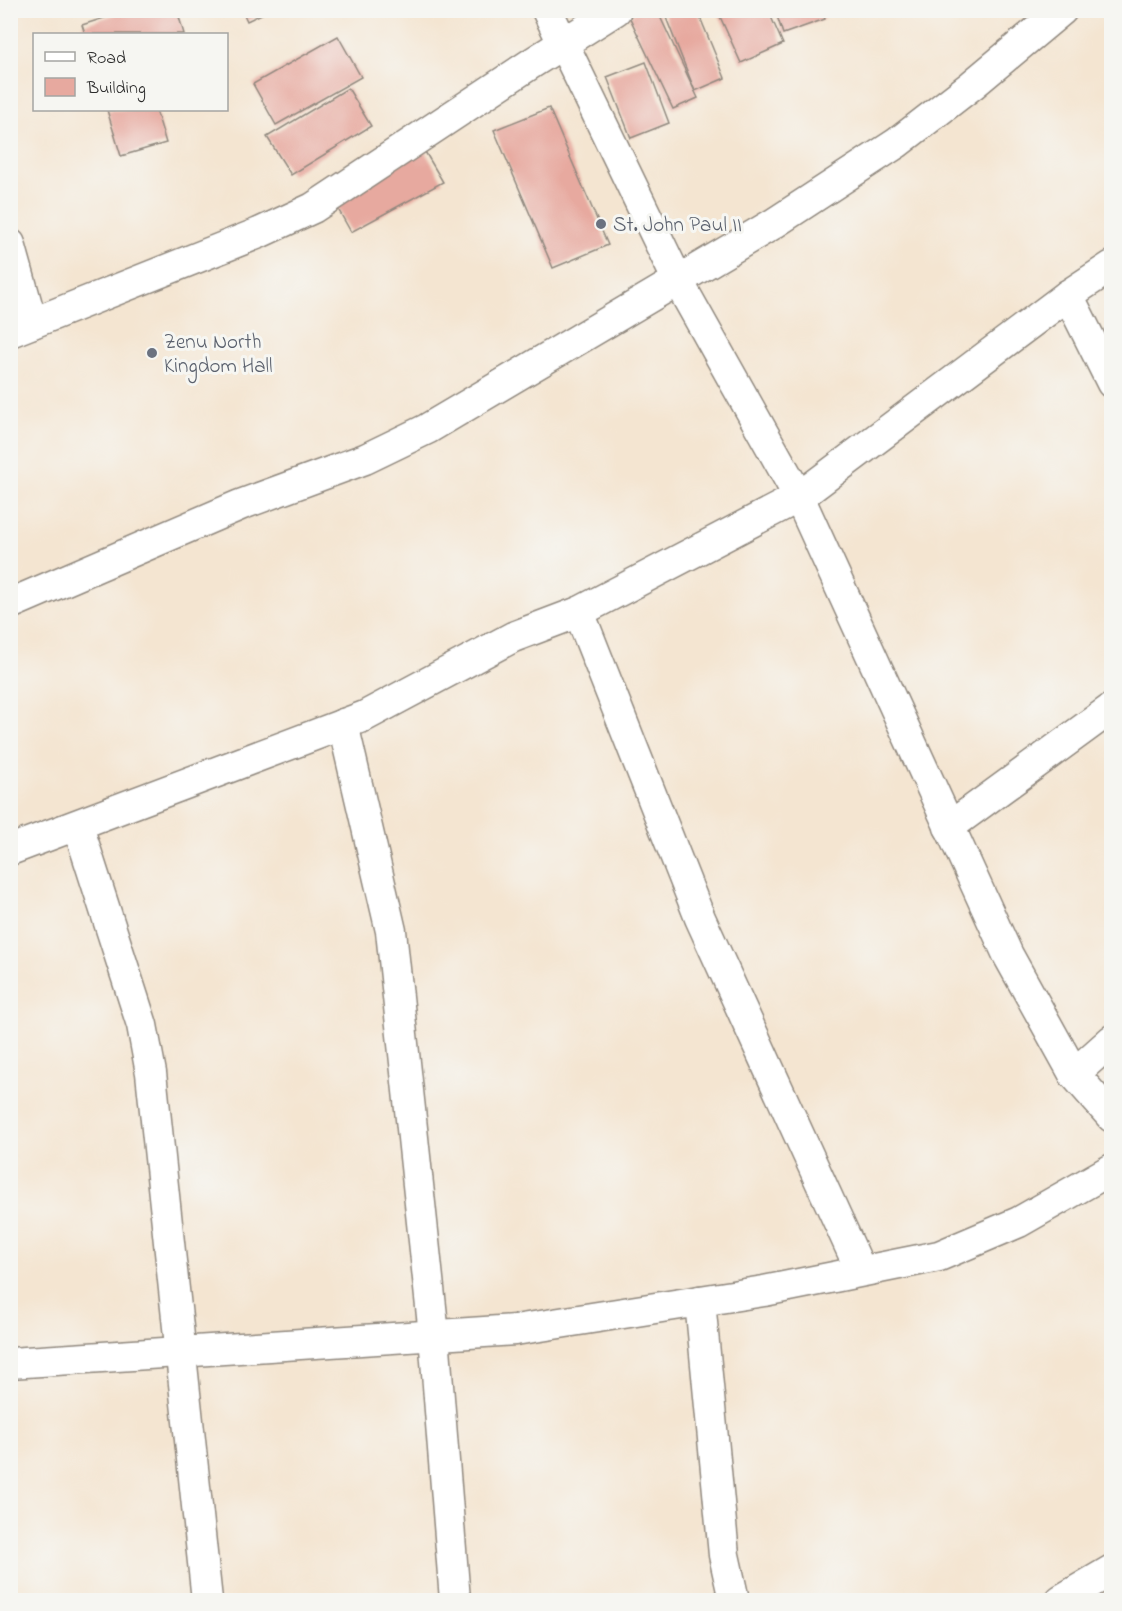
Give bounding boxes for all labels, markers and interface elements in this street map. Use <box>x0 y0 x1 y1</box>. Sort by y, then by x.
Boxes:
legend <box>33 33 228 111</box>
text: Road <box>87 46 126 72</box>
text: Building <box>86 76 146 103</box>
place label: St. John Paul II <box>613 211 742 241</box>
marker: St. John Paul II <box>594 217 608 231</box>
place label: Zenu North Kingdom Hall <box>164 328 273 384</box>
marker: Zenu North Kingdom Hall <box>145 346 159 360</box>

